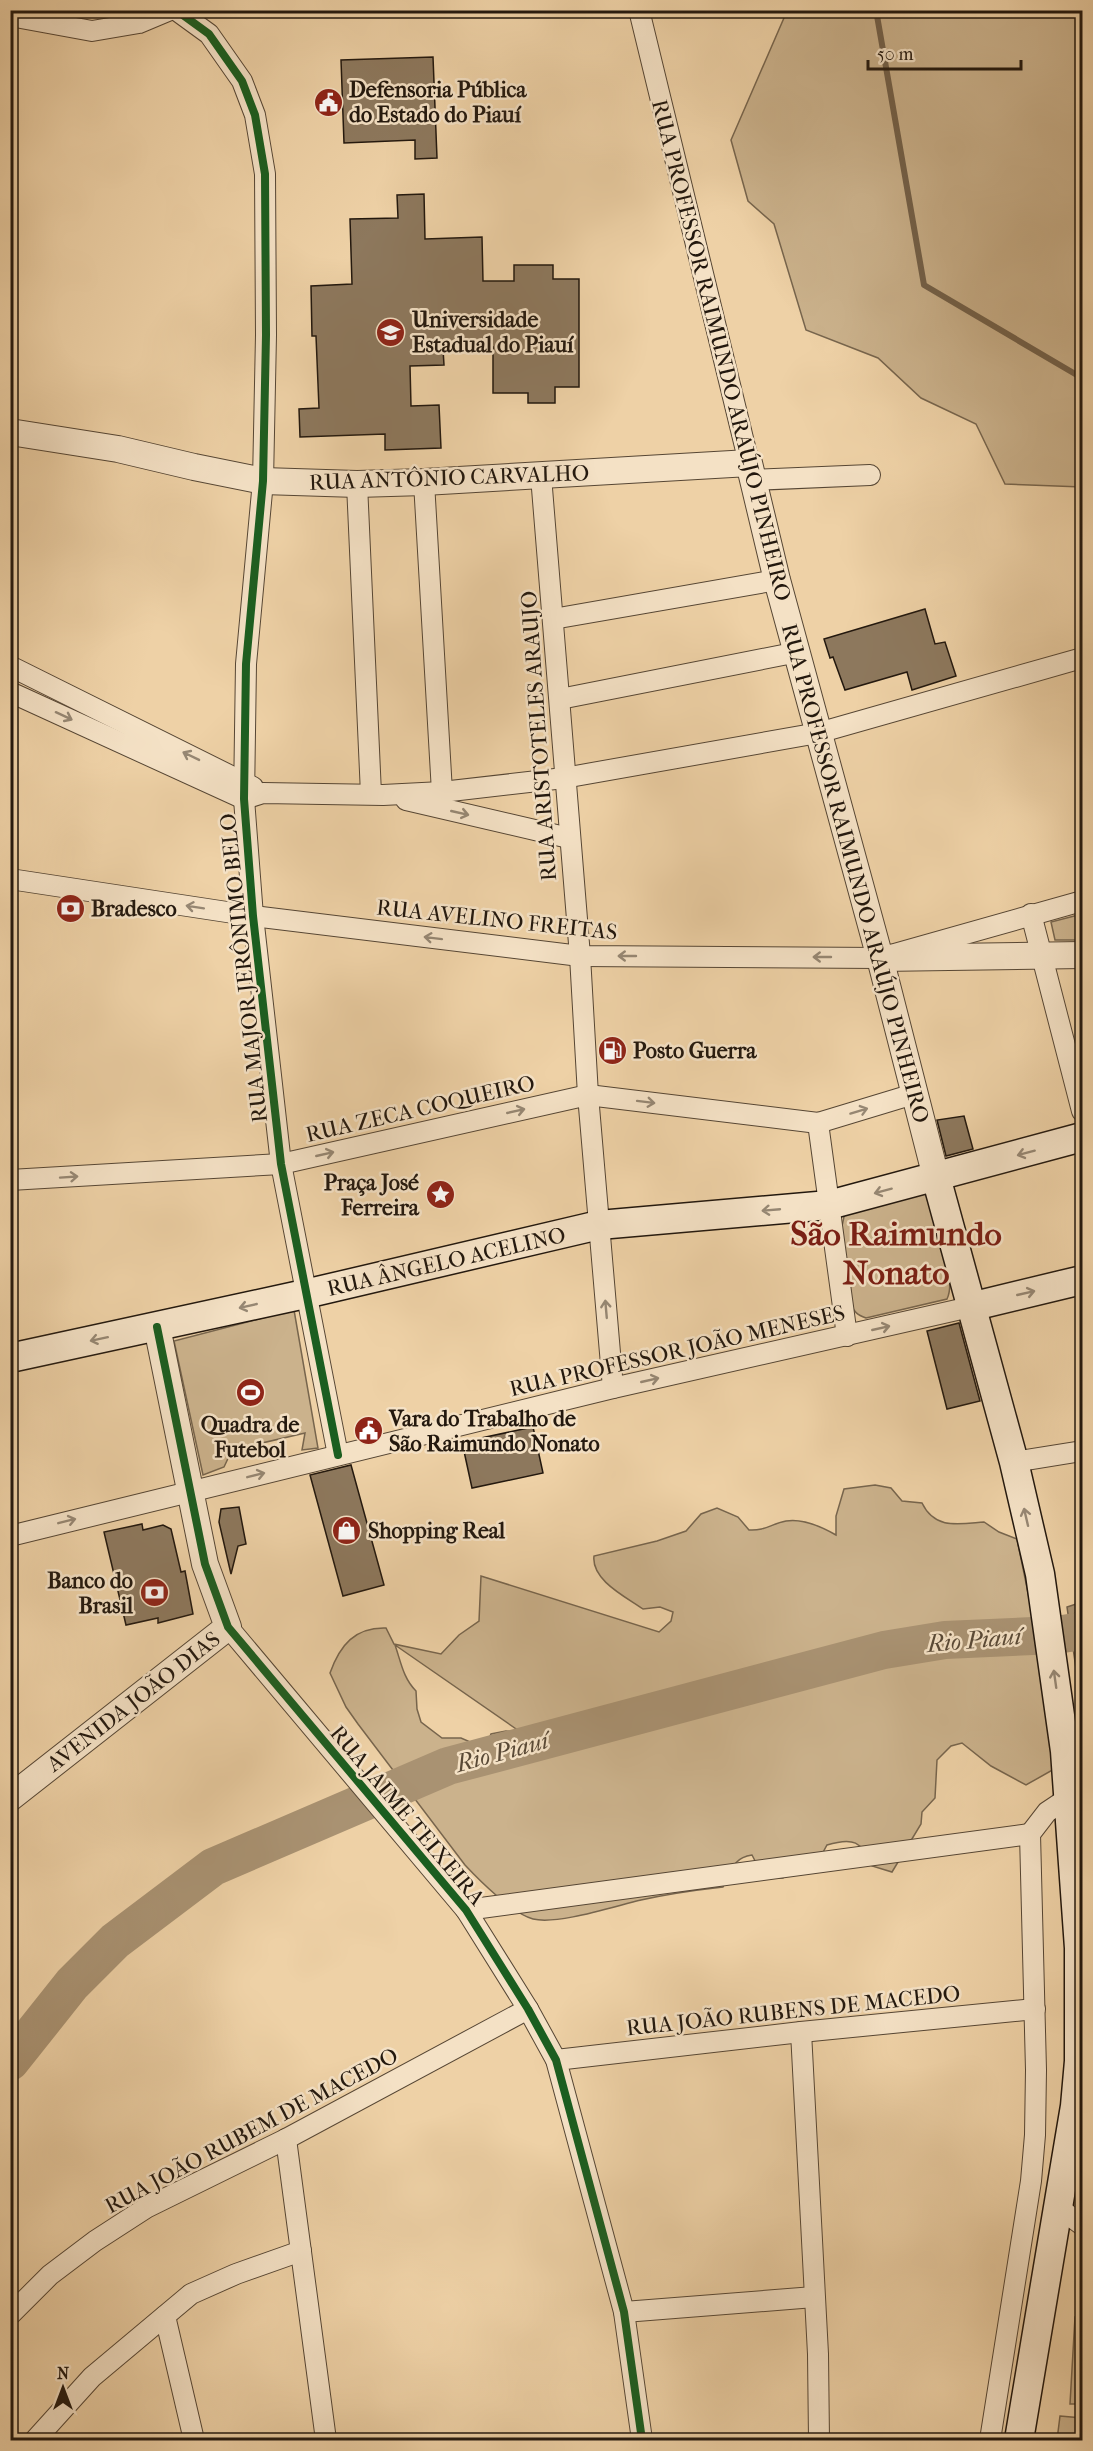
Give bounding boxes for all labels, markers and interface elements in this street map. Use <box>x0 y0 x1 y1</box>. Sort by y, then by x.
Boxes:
scale bar <box>868 33 1021 71</box>
text: 50 m <box>877 44 914 65</box>
place label: Defensoria Pública do Estado do Piauí <box>349 77 527 128</box>
public building icon: Defensoria Pública do Estado do Piauí <box>312 86 344 118</box>
street label: RUA PROFESSOR RAIMUNDO ARAÚJO PINHEIRO <box>646 97 797 604</box>
place label: Universidade Estadual do Piauí <box>411 307 575 358</box>
school or university icon: Universidade Estadual do Piauí <box>375 316 407 348</box>
street label: RUA ANTÔNIO CARVALHO <box>308 458 590 496</box>
street label: RUA ARISTOTELES ARAUJO <box>516 590 562 882</box>
street label: RUA PROFESSOR RAIMUNDO ARAÚJO PINHEIRO <box>776 620 935 1126</box>
one-way arrow <box>55 711 73 722</box>
one-way arrow <box>183 749 201 761</box>
one-way arrow <box>450 808 469 819</box>
street label: RUA MAJOR JERÔNIMO BELO <box>213 812 273 1124</box>
bank icon: Bradesco <box>54 892 86 924</box>
street label: RUA AVELINO FREITAS <box>375 894 619 946</box>
place label: Bradesco <box>91 896 177 922</box>
one-way arrow <box>186 901 206 912</box>
one-way arrow <box>424 932 444 943</box>
one-way arrow <box>618 950 638 962</box>
one-way arrow <box>812 951 832 963</box>
fuel station icon: Posto Guerra <box>596 1034 628 1066</box>
place label: Posto Guerra <box>633 1038 757 1064</box>
street label: RUA ZECA COQUEIRO <box>303 1070 537 1148</box>
one-way arrow <box>635 1097 655 1108</box>
one-way arrow <box>506 1105 525 1117</box>
one-way arrow <box>849 1105 868 1116</box>
one-way arrow <box>1017 1147 1036 1159</box>
one-way arrow <box>315 1148 335 1159</box>
place label: Praça José Ferreira <box>324 1170 420 1221</box>
one-way arrow <box>58 1171 78 1182</box>
place icon: Praça José Ferreira <box>424 1179 456 1211</box>
one-way arrow <box>874 1186 893 1198</box>
one-way arrow <box>761 1205 781 1216</box>
district label: São Raimundo Nonato <box>790 1214 1002 1293</box>
street label: RUA ÂNGELO ACELINO <box>324 1221 568 1302</box>
one-way arrow <box>1016 1287 1036 1298</box>
street label: RUA PROFESSOR JOÃO MENESES <box>507 1299 848 1402</box>
one-way arrow <box>600 1300 611 1320</box>
one-way arrow <box>239 1301 258 1313</box>
one-way arrow <box>872 1321 891 1333</box>
one-way arrow <box>90 1334 109 1346</box>
one-way arrow <box>640 1374 659 1385</box>
sports icon: Quadra de Futebol <box>234 1376 266 1408</box>
place label: Vara do Trabalho de São Raimundo Nonato <box>388 1406 600 1457</box>
place label: Quadra de Futebol <box>201 1412 299 1463</box>
public building icon: Vara do Trabalho de São Raimundo Nonato <box>352 1415 384 1447</box>
one-way arrow <box>247 1468 266 1480</box>
one-way arrow <box>1020 1508 1032 1527</box>
shop icon: Shopping Real <box>331 1514 363 1546</box>
one-way arrow <box>57 1515 76 1527</box>
place label: Shopping Real <box>368 1518 506 1544</box>
place label: Banco do Brasil <box>47 1568 134 1619</box>
bank icon: Banco do Brasil <box>138 1577 170 1609</box>
water label: Rio Piauí <box>924 1622 1026 1658</box>
street label: AVENIDA JOÃO DIAS <box>40 1625 225 1778</box>
one-way arrow <box>1050 1670 1061 1690</box>
street label: RUA JAIME TEIXEIRA <box>324 1720 491 1911</box>
water label: Rio Piauí <box>451 1725 555 1778</box>
street label: RUA JOÃO RUBENS DE MACEDO <box>625 1980 961 2041</box>
street label: RUA JOÃO RUBEM DE MACEDO <box>100 2042 402 2219</box>
north arrow <box>33 2358 93 2418</box>
text: N <box>57 2364 70 2383</box>

